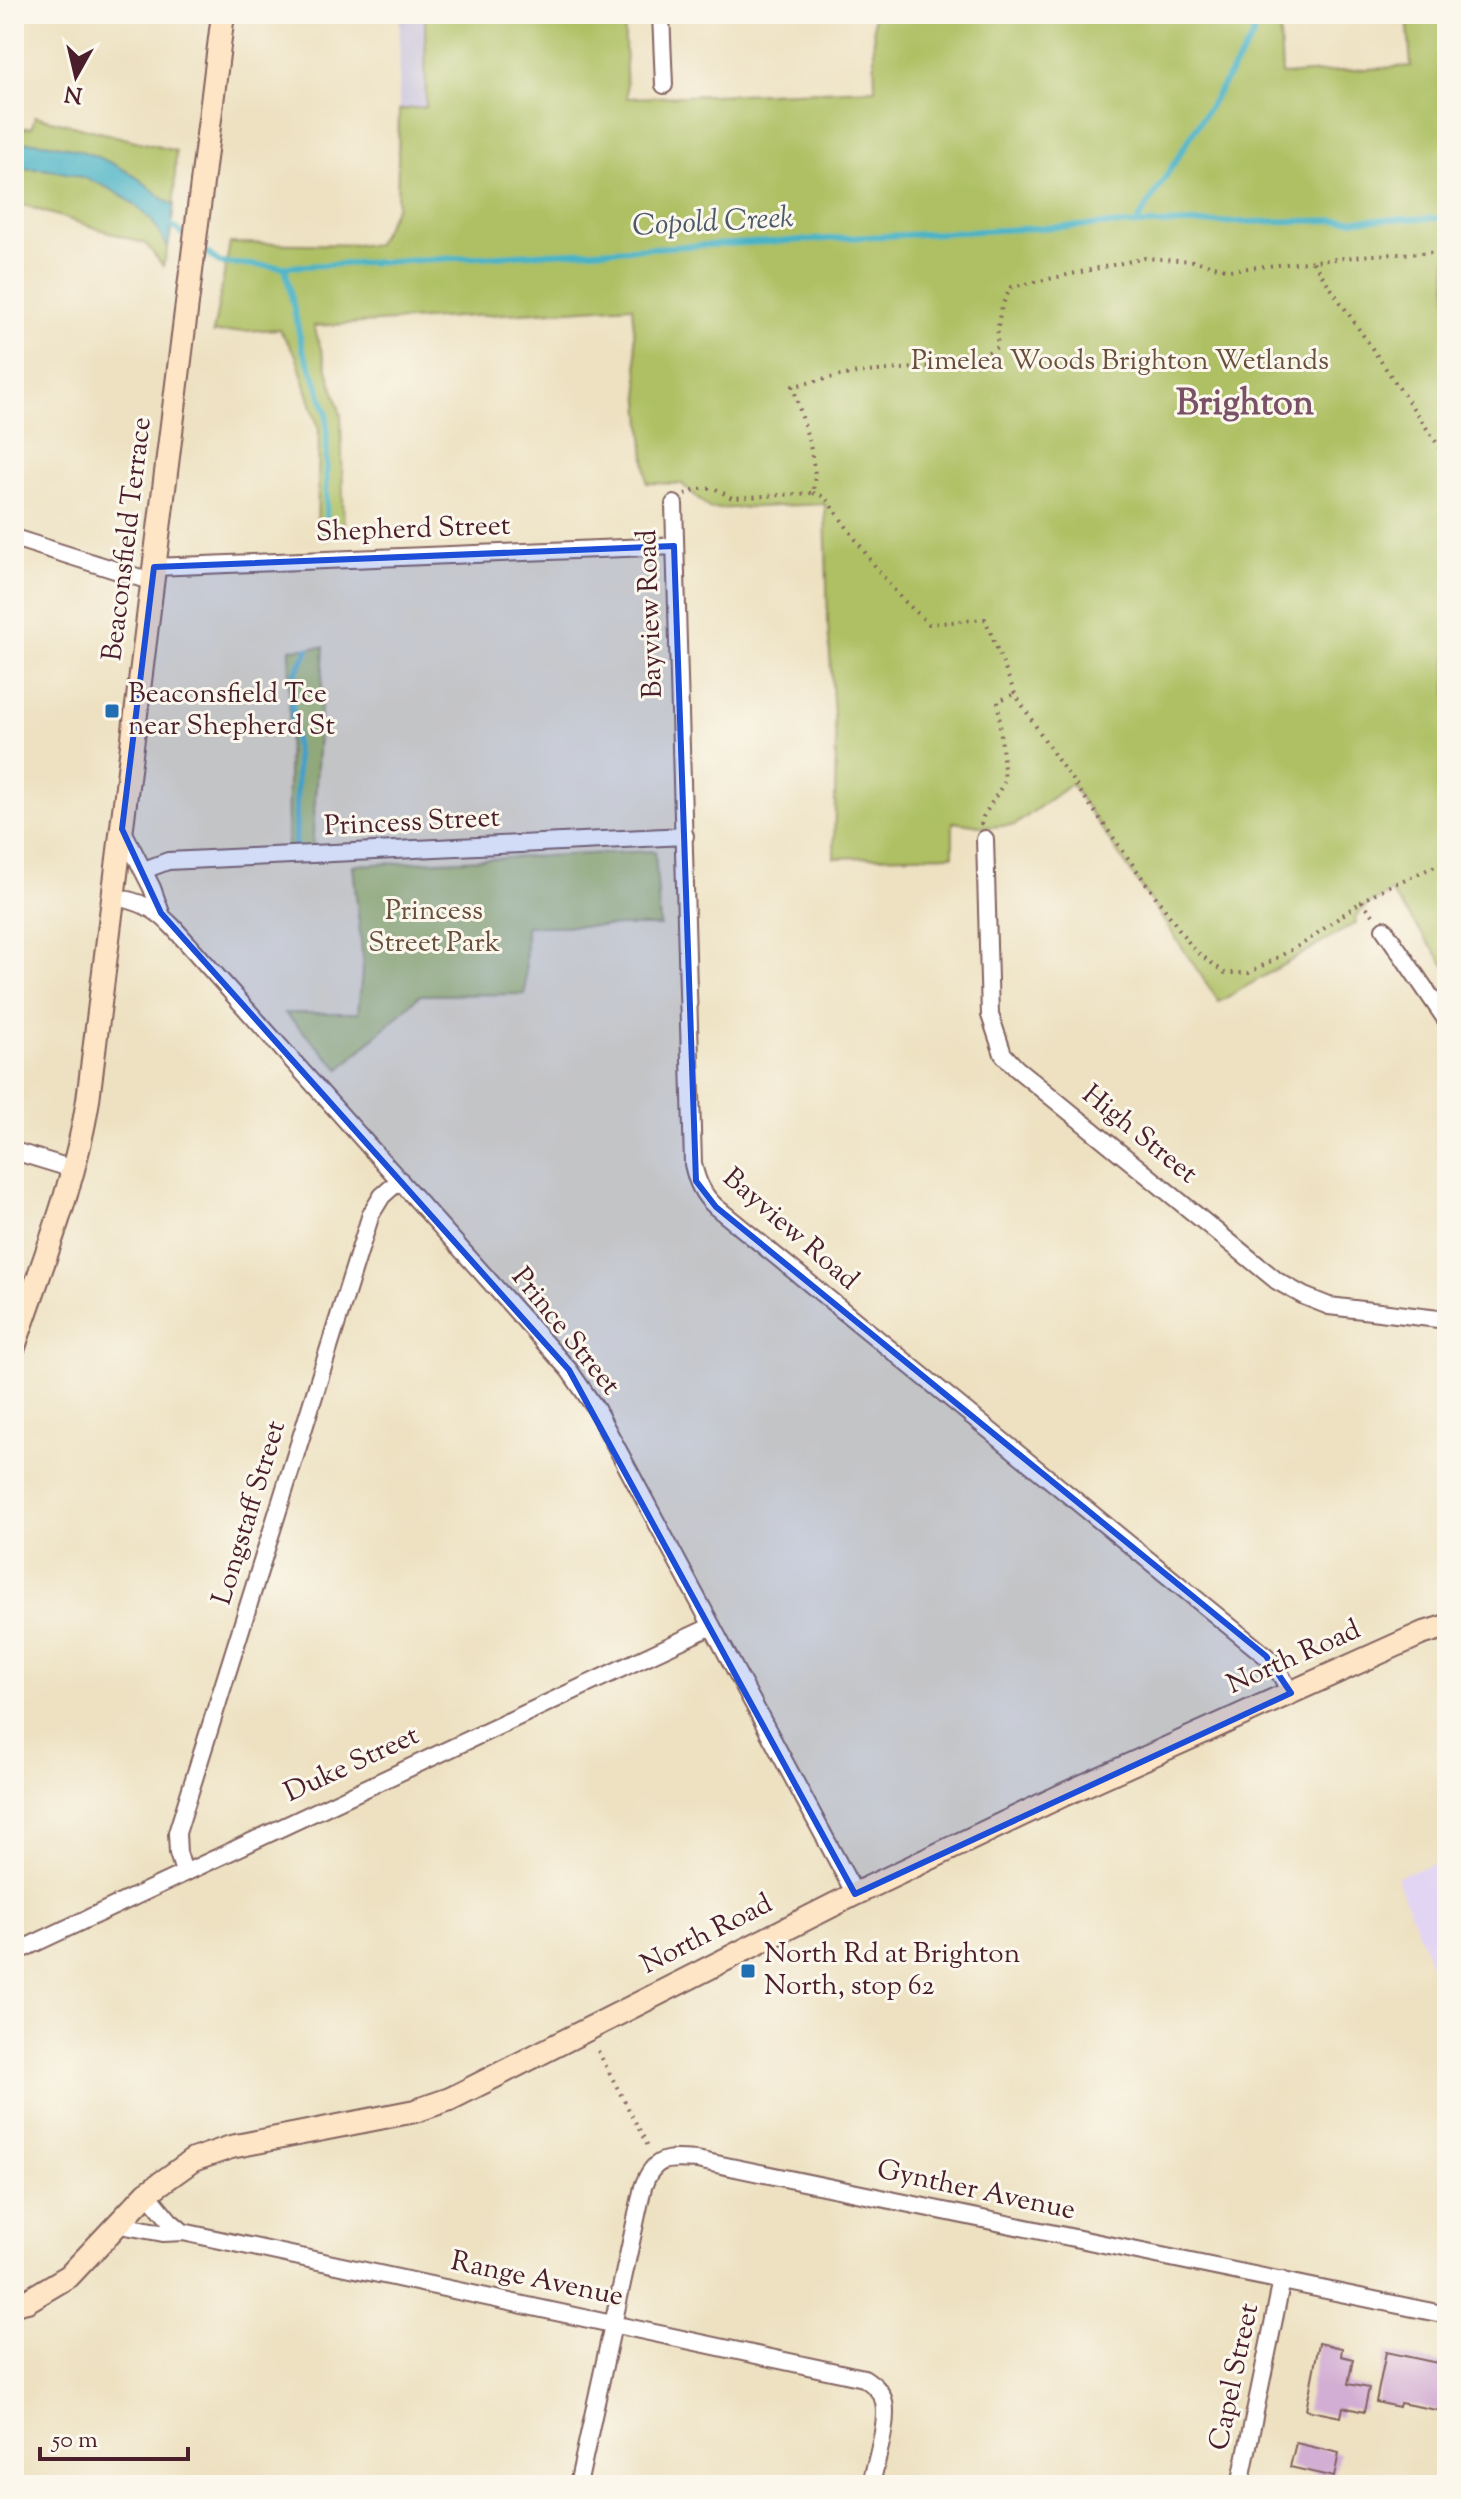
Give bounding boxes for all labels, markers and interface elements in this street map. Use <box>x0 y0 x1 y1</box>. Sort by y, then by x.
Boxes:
north arrow <box>36 36 116 116</box>
text: N <box>62 76 85 110</box>
water label: Copold Creek <box>631 197 795 249</box>
park label: Pimelea Woods Brighton Wetlands <box>911 342 1329 382</box>
district label: Brighton <box>1176 379 1315 431</box>
street label: Beaconsfield Terrace <box>93 415 163 663</box>
street label: Shepherd Street <box>315 507 511 553</box>
street label: Bayview Road <box>628 529 674 699</box>
place label: Beaconsfield Tce near Shepherd St <box>128 675 335 747</box>
marker: Beaconsfield Tce near Shepherd St <box>103 702 121 720</box>
street label: Princess Street <box>323 798 501 848</box>
park label: Princess Street Park <box>368 892 500 964</box>
street label: High Street <box>1073 1076 1206 1194</box>
street label: Bayview Road <box>713 1159 867 1301</box>
street label: Prince Street <box>501 1260 629 1405</box>
street label: Longstaff Street <box>203 1415 297 1610</box>
street label: North Road <box>1221 1611 1367 1705</box>
street label: Duke Street <box>278 1716 426 1814</box>
street label: North Road <box>634 1885 780 1985</box>
place label: North Rd at Brighton North, stop 62 <box>764 1935 1020 2007</box>
marker: North Rd at Brighton North, stop 62 <box>739 1962 757 1980</box>
street label: Gynther Avenue <box>873 2150 1079 2232</box>
street label: Range Avenue <box>447 2242 627 2318</box>
street label: Capel Street <box>1200 2299 1270 2454</box>
scale bar <box>40 2411 188 2461</box>
text: 50 m <box>50 2424 98 2458</box>

